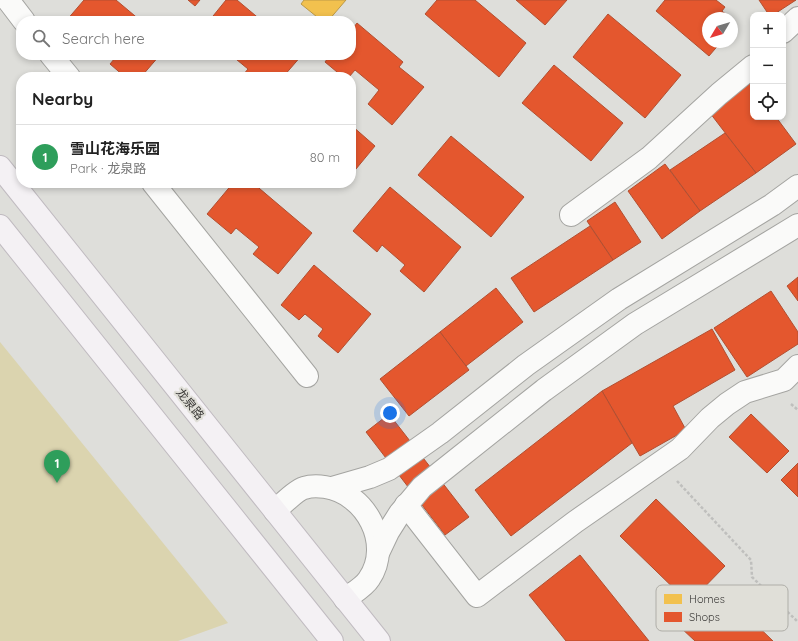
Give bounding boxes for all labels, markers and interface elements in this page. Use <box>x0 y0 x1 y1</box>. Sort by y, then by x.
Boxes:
north arrow <box>702 12 738 48</box>
map controls <box>750 12 786 120</box>
button: + <box>750 12 786 48</box>
search box <box>16 16 356 60</box>
icon: search <box>30 27 52 49</box>
text: Search here <box>62 29 145 48</box>
button: − <box>750 48 786 84</box>
button: locate <box>750 84 786 120</box>
text: Nearby <box>32 88 93 109</box>
text: 雪山花海乐园 <box>70 139 160 158</box>
text: 1 <box>42 149 48 165</box>
text: 80 m <box>310 149 340 165</box>
text: Park · 龙泉路 <box>70 160 146 176</box>
street label: 龙泉路 <box>173 385 208 422</box>
your location <box>380 403 400 423</box>
pin: 1 <box>44 450 70 483</box>
legend <box>656 585 788 631</box>
text: Homes <box>689 592 725 606</box>
text: Shops <box>689 610 720 624</box>

